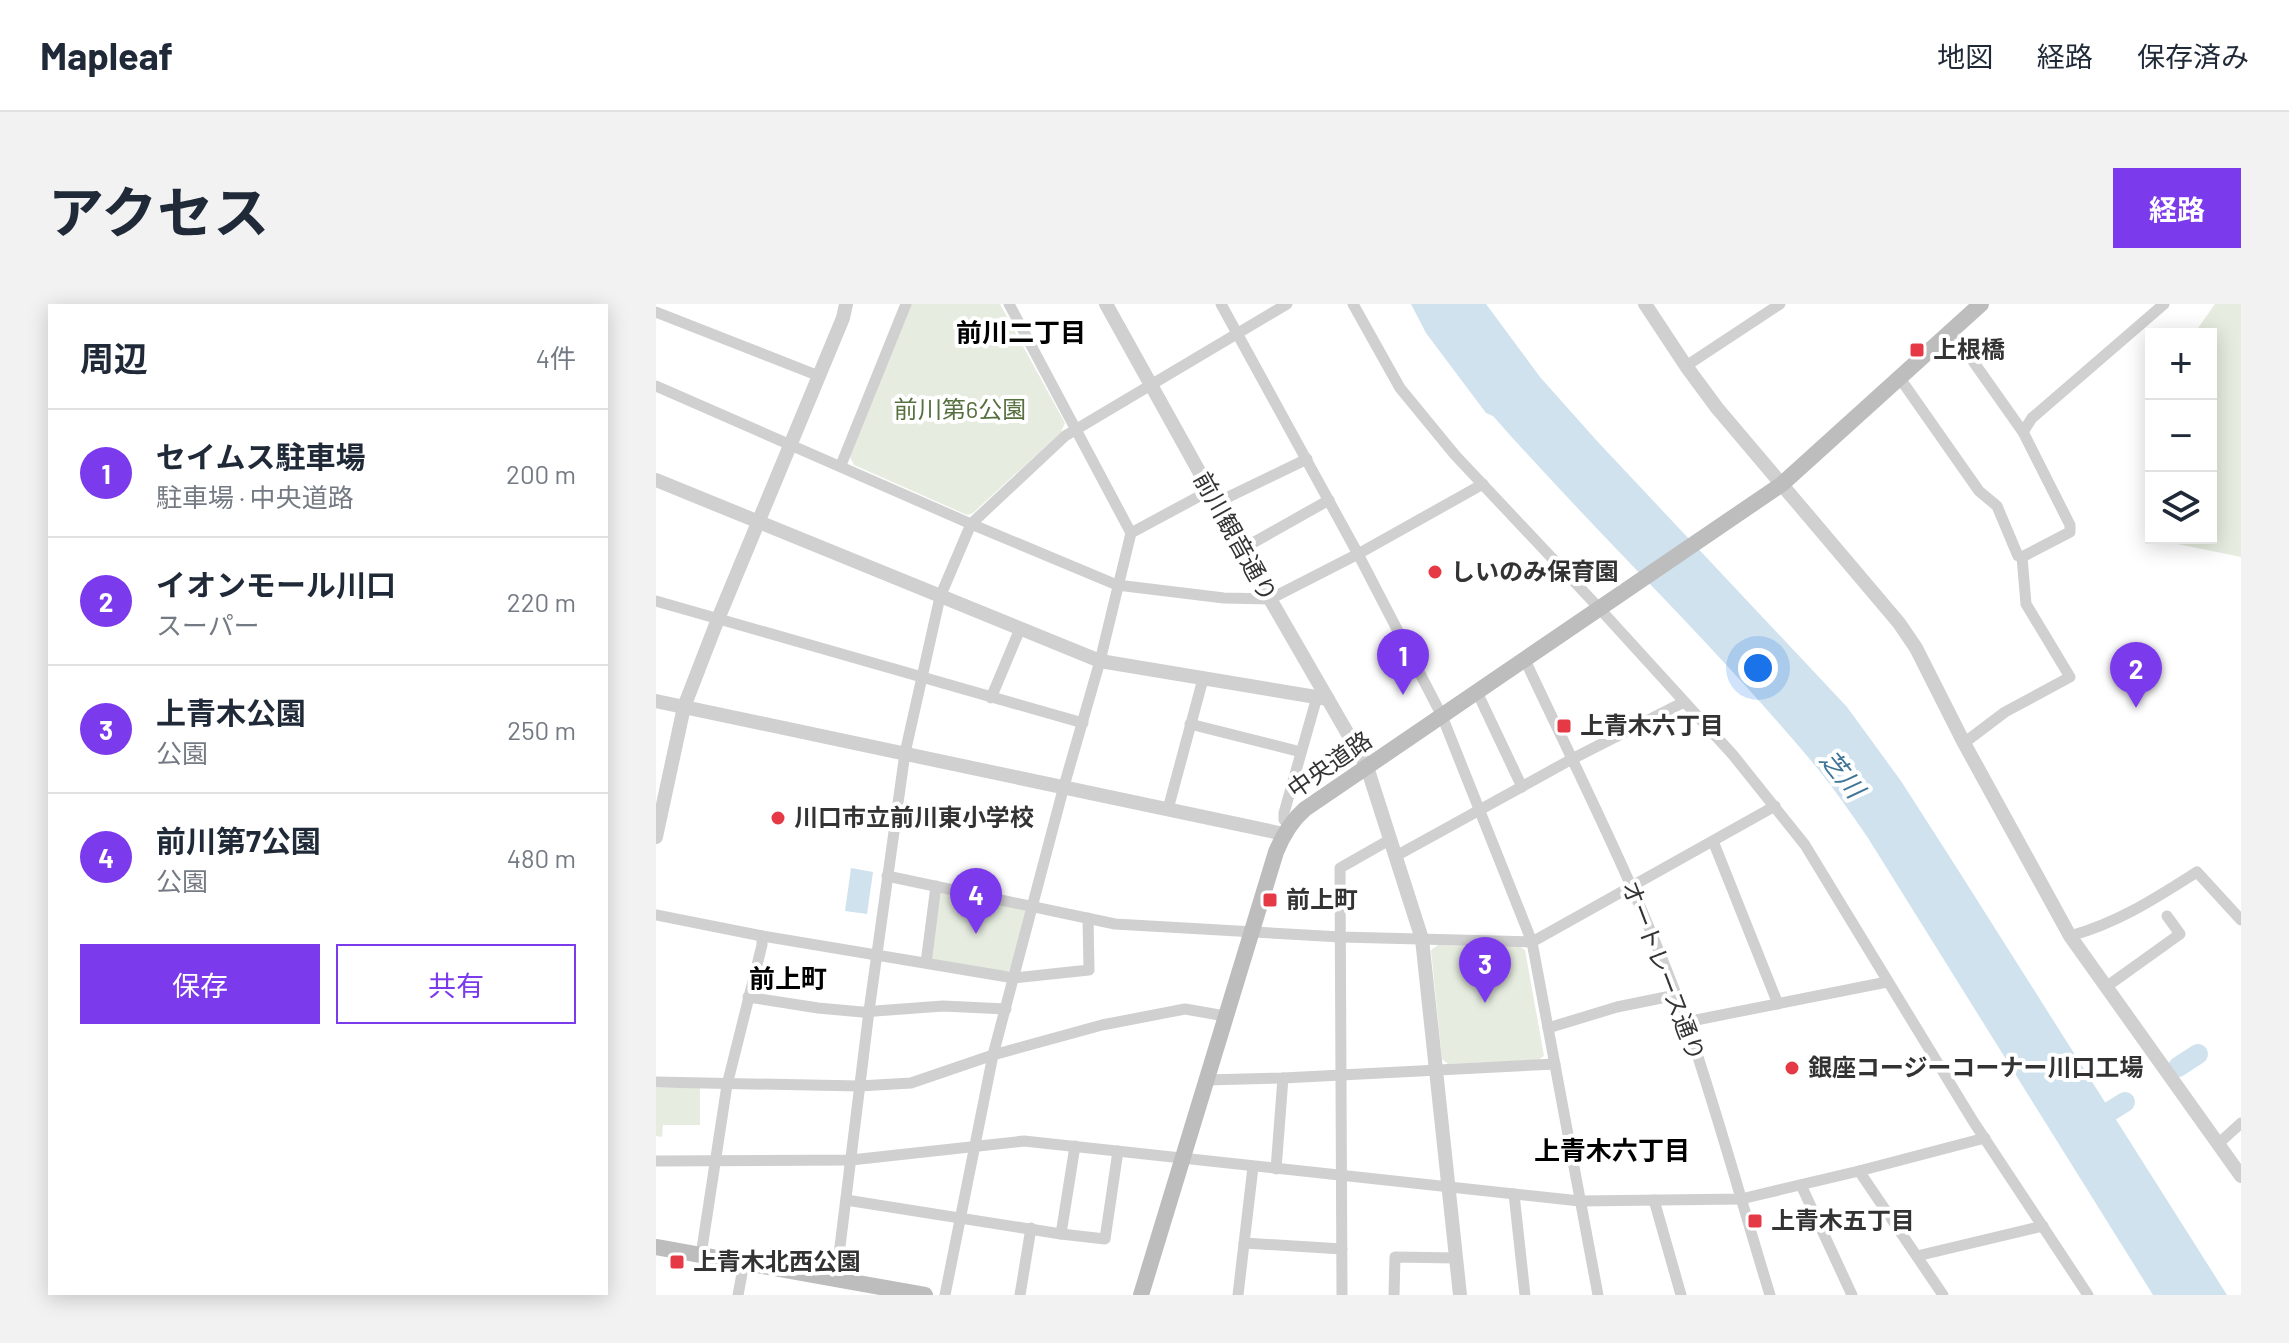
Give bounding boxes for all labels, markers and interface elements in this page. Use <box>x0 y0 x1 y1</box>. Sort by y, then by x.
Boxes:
text: Mapleaf <box>40 32 173 78</box>
text: 地図 <box>1937 39 1993 73</box>
text: 経路 <box>2037 39 2093 73</box>
text: 保存済み <box>2137 39 2249 73</box>
button: 経路 <box>2113 168 2241 248</box>
text: アクセス <box>48 177 269 244</box>
district label: 前川二丁目 <box>956 316 1086 347</box>
map controls <box>2145 328 2217 544</box>
button: + <box>2145 328 2217 400</box>
place label: 上根橋 <box>1933 334 2005 363</box>
text: 周辺 <box>80 337 148 378</box>
marker: 上根橋 <box>1908 341 1926 359</box>
text: 4件 <box>536 342 576 373</box>
park label: 前川第6公園 <box>894 394 1026 423</box>
button: − <box>2145 400 2217 472</box>
text: セイムス駐車場 <box>156 438 365 474</box>
text: 1 <box>101 458 111 489</box>
text: 200 m <box>506 458 576 489</box>
street label: 前川観音通り <box>1189 466 1284 606</box>
button: layers <box>2145 472 2217 544</box>
text: 駐車場 · 中央道路 <box>156 481 354 512</box>
place label: しいのみ保育園 <box>1451 556 1619 585</box>
marker: しいのみ保育園 <box>1426 563 1444 581</box>
text: イオンモール川口 <box>156 566 396 602</box>
text: 2 <box>99 586 113 617</box>
text: 220 m <box>507 586 576 617</box>
text: スーパー <box>156 609 260 640</box>
pin: 1 <box>1377 629 1429 695</box>
pin: 2 <box>2110 642 2162 708</box>
your location <box>1738 648 1778 688</box>
text: 上青木公園 <box>156 694 306 730</box>
place label: 上青木六丁目 <box>1580 710 1724 739</box>
text: 3 <box>99 714 113 745</box>
text: 250 m <box>507 714 576 745</box>
marker: 上青木六丁目 <box>1555 717 1573 735</box>
street label: 中央道路 <box>1282 724 1377 803</box>
text: 公園 <box>156 737 208 768</box>
water label: 芝川 <box>1815 743 1873 805</box>
place label: 川口市立前川東小学校 <box>794 802 1034 831</box>
marker: 川口市立前川東小学校 <box>769 809 787 827</box>
text: 前川第7公園 <box>156 822 321 858</box>
text: 4 <box>98 842 114 873</box>
text: 480 m <box>507 842 576 873</box>
text: 公園 <box>156 865 208 896</box>
pin: 4 <box>950 868 1002 934</box>
street label: オートレース通り <box>1617 876 1712 1065</box>
place label: 前上町 <box>1286 884 1358 913</box>
marker: 前上町 <box>1261 891 1279 909</box>
pin: 3 <box>1459 937 1511 1003</box>
button: 保存 <box>80 944 320 1024</box>
button: 共有 <box>336 944 576 1024</box>
district label: 前上町 <box>749 962 827 993</box>
place label: 銀座コージーコーナー川口工場 <box>1808 1052 2144 1081</box>
marker: 銀座コージーコーナー川口工場 <box>1783 1059 1801 1077</box>
district label: 上青木六丁目 <box>1534 1134 1690 1165</box>
place label: 上青木五丁目 <box>1771 1205 1915 1234</box>
marker: 上青木五丁目 <box>1746 1212 1764 1230</box>
place label: 上青木北西公園 <box>693 1246 861 1275</box>
marker: 上青木北西公園 <box>668 1253 686 1271</box>

